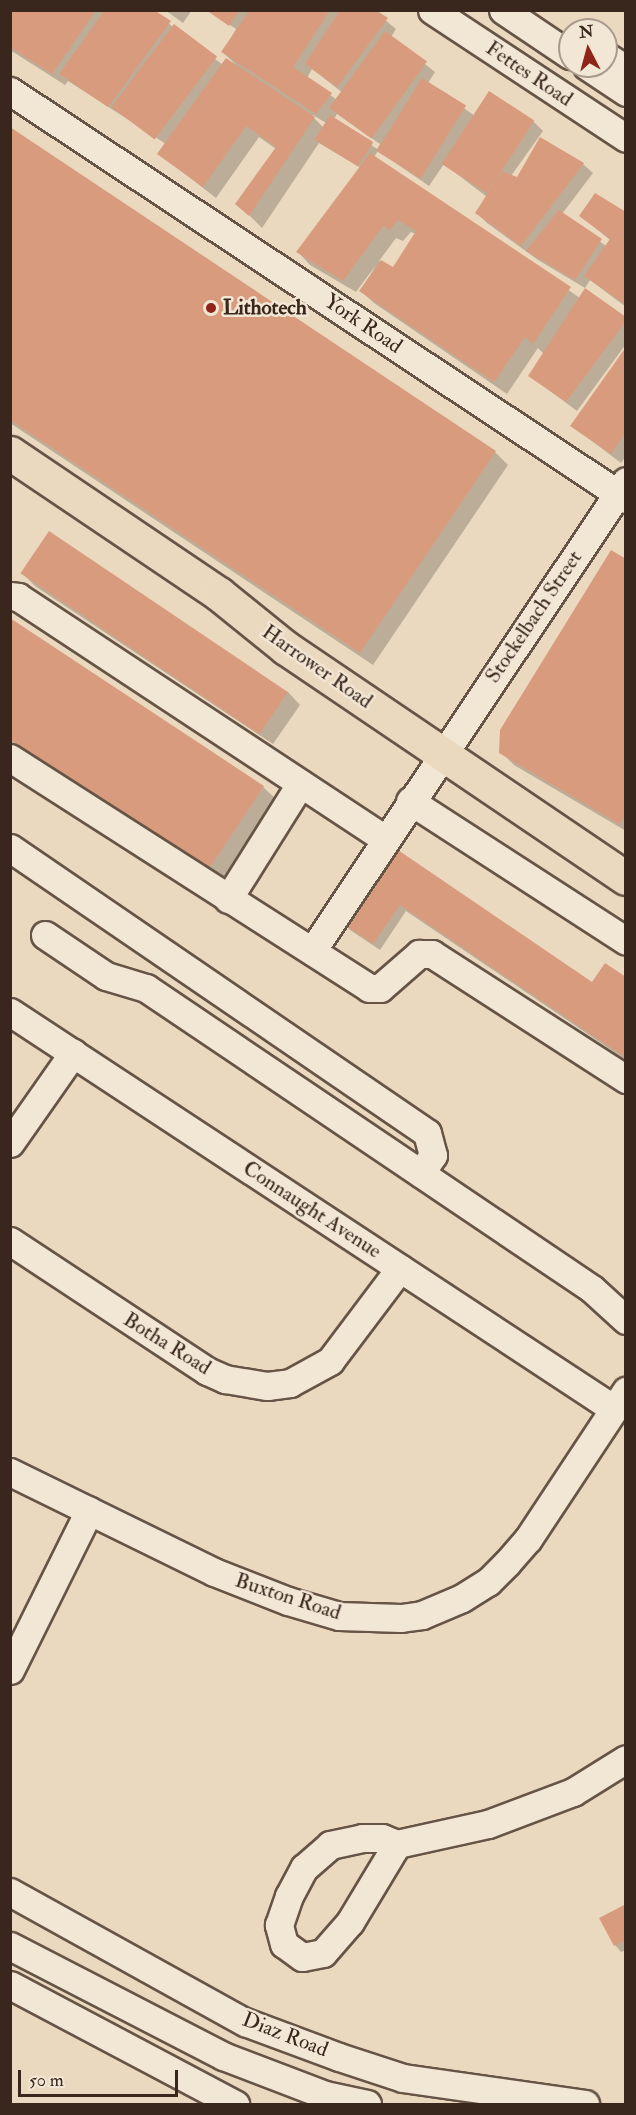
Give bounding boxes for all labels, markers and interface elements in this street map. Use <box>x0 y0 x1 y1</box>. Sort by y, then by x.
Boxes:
north arrow <box>558 18 618 78</box>
text: N <box>578 21 594 43</box>
street label: Fettes Road <box>481 36 577 112</box>
street label: York Road <box>319 289 407 359</box>
place label: Lithotech <box>223 295 307 321</box>
marker: Lithotech <box>204 301 218 315</box>
street label: Stockelbach Street <box>480 546 588 688</box>
street label: Harrower Road <box>257 620 377 714</box>
street label: Connaught Avenue <box>238 1156 386 1264</box>
street label: Botha Road <box>118 1307 216 1381</box>
street label: Buxton Road <box>232 1568 344 1626</box>
street label: Diaz Road <box>239 2007 331 2063</box>
scale bar <box>21 2058 182 2096</box>
text: 50 m <box>29 2069 64 2092</box>

